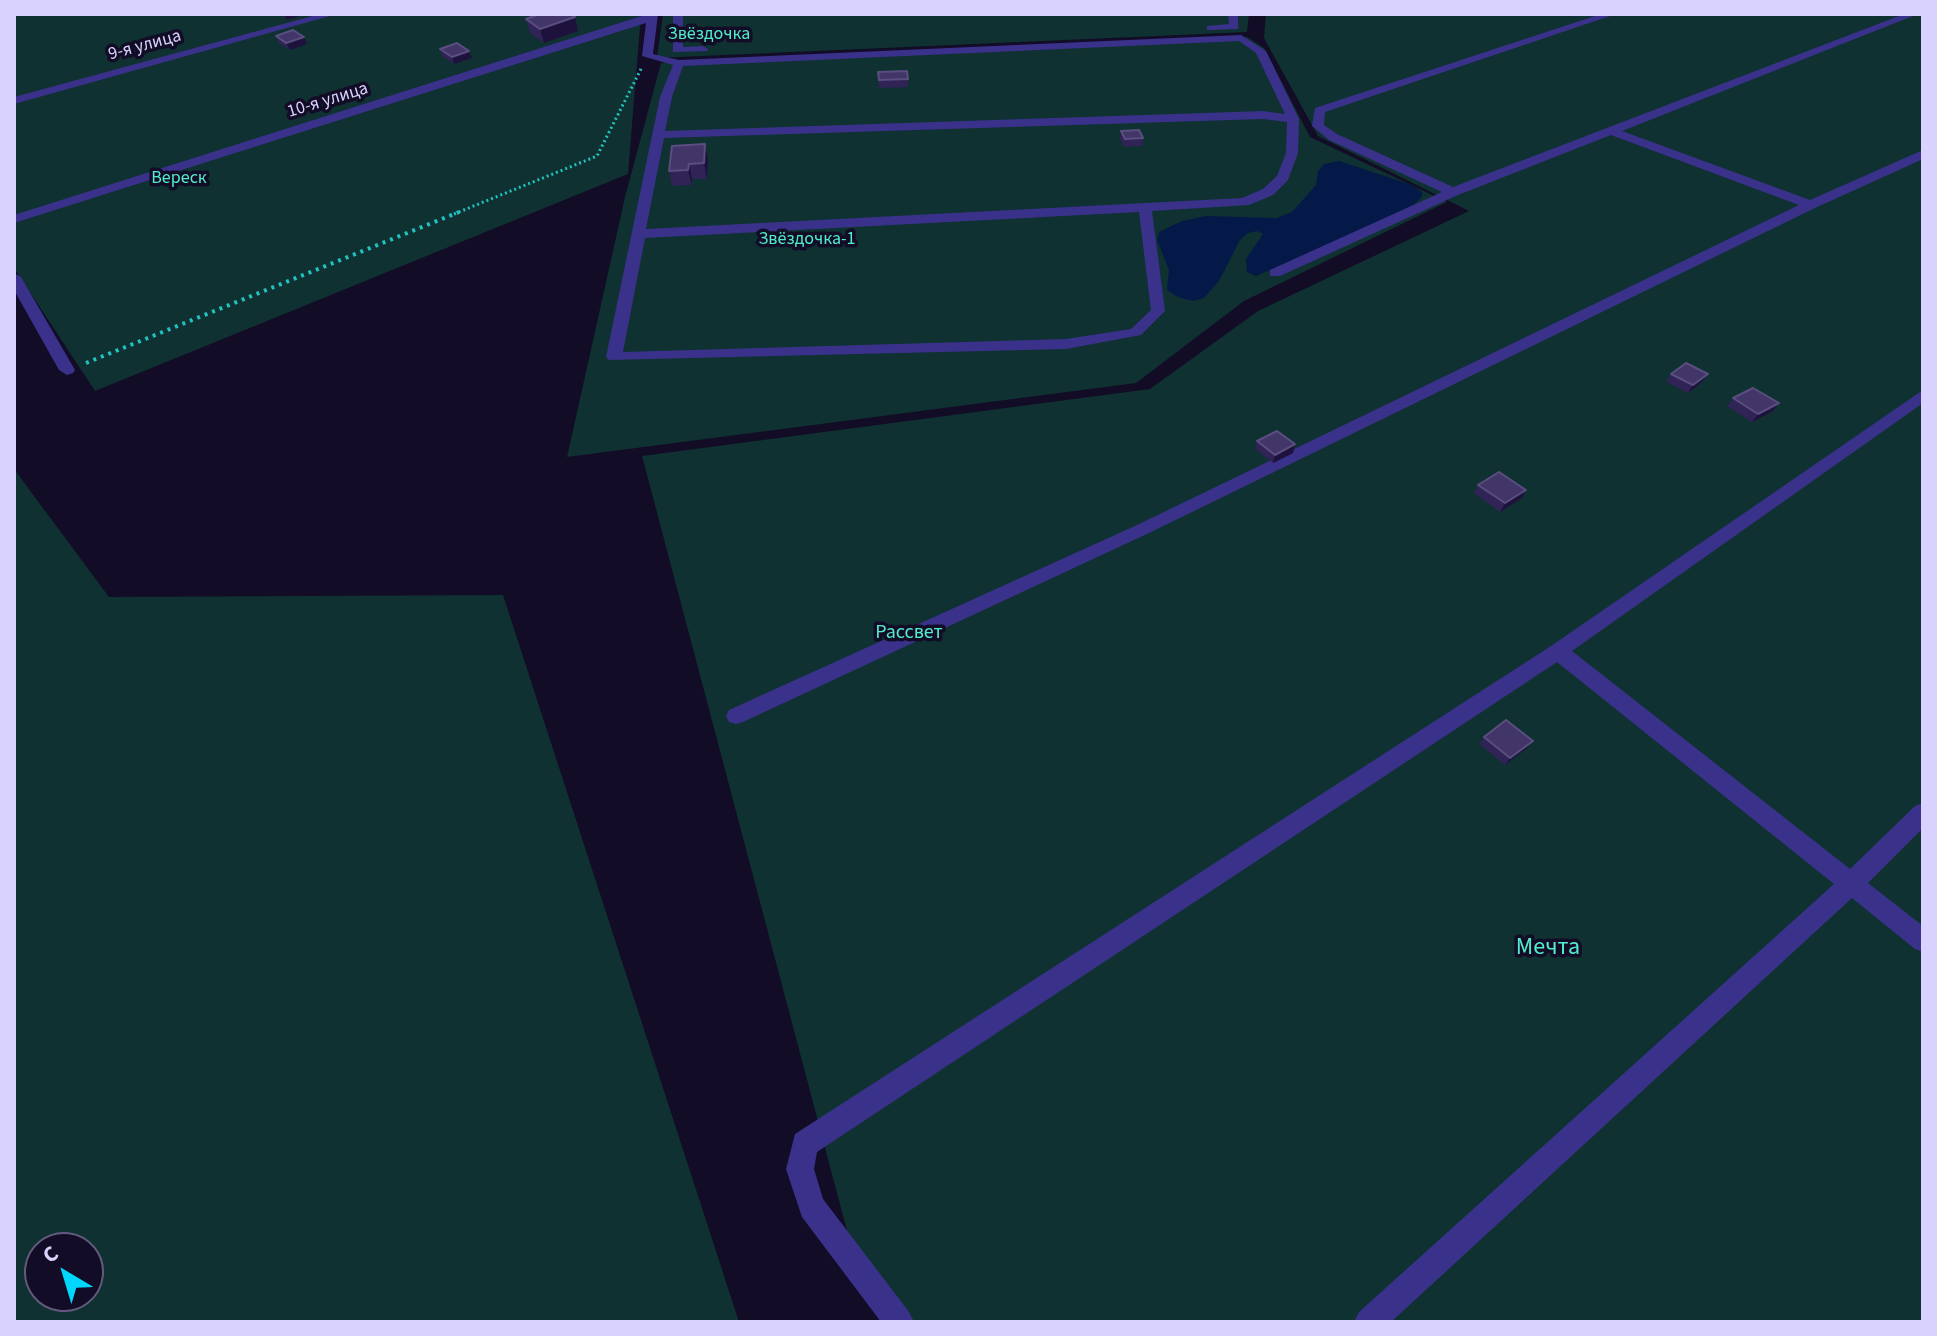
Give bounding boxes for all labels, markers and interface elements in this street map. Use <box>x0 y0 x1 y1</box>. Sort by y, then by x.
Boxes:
park label: Звёздочка <box>668 24 750 46</box>
street label: 9-я улица <box>106 26 184 66</box>
street label: 10-я улица <box>285 78 371 124</box>
park label: Вереск <box>151 168 207 190</box>
park label: Звёздочка-1 <box>758 229 856 251</box>
park label: Рассвет <box>875 622 943 646</box>
park label: Мечта <box>1516 935 1580 963</box>
north arrow <box>24 1232 104 1312</box>
text: С <box>36 1238 65 1271</box>

